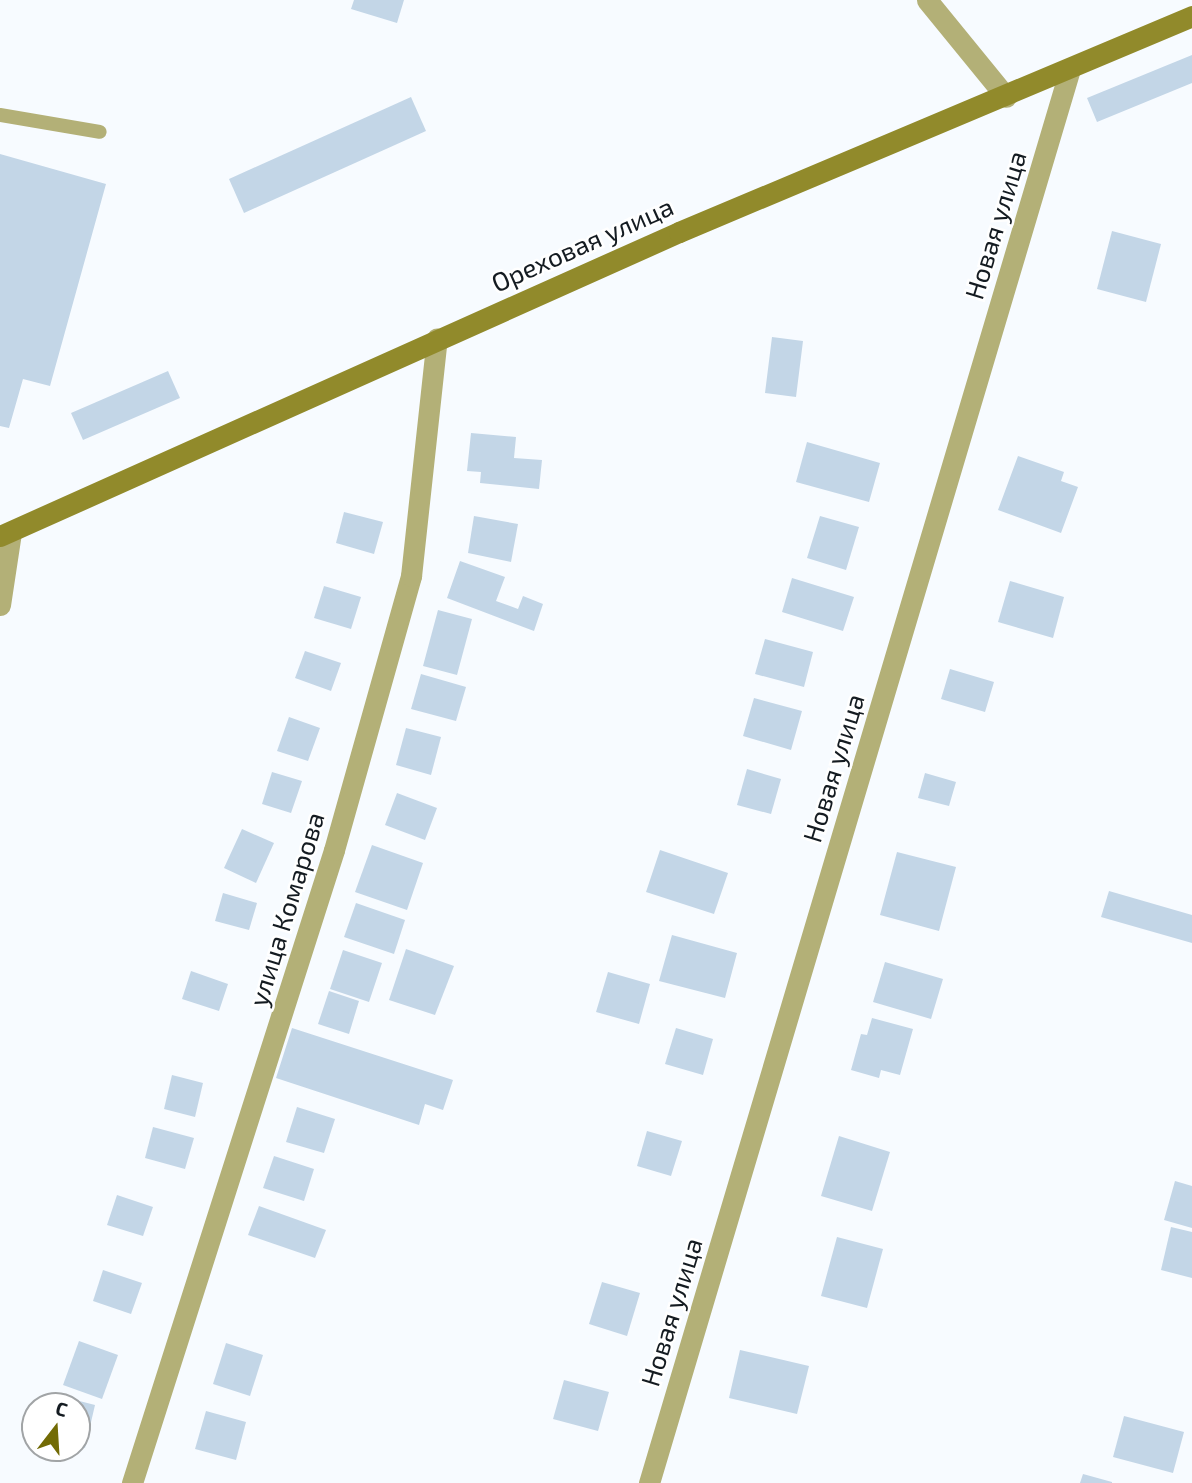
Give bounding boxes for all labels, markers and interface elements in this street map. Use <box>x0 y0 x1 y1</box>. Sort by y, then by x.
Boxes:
street label: Новая улица <box>958 147 1032 303</box>
street label: Ореховая улица <box>486 190 678 298</box>
street label: Новая улица <box>796 690 870 846</box>
street label: улица Комарова <box>242 808 330 1010</box>
street label: Новая улица <box>634 1234 708 1390</box>
north arrow <box>21 1392 91 1462</box>
text: С <box>53 1396 70 1421</box>

